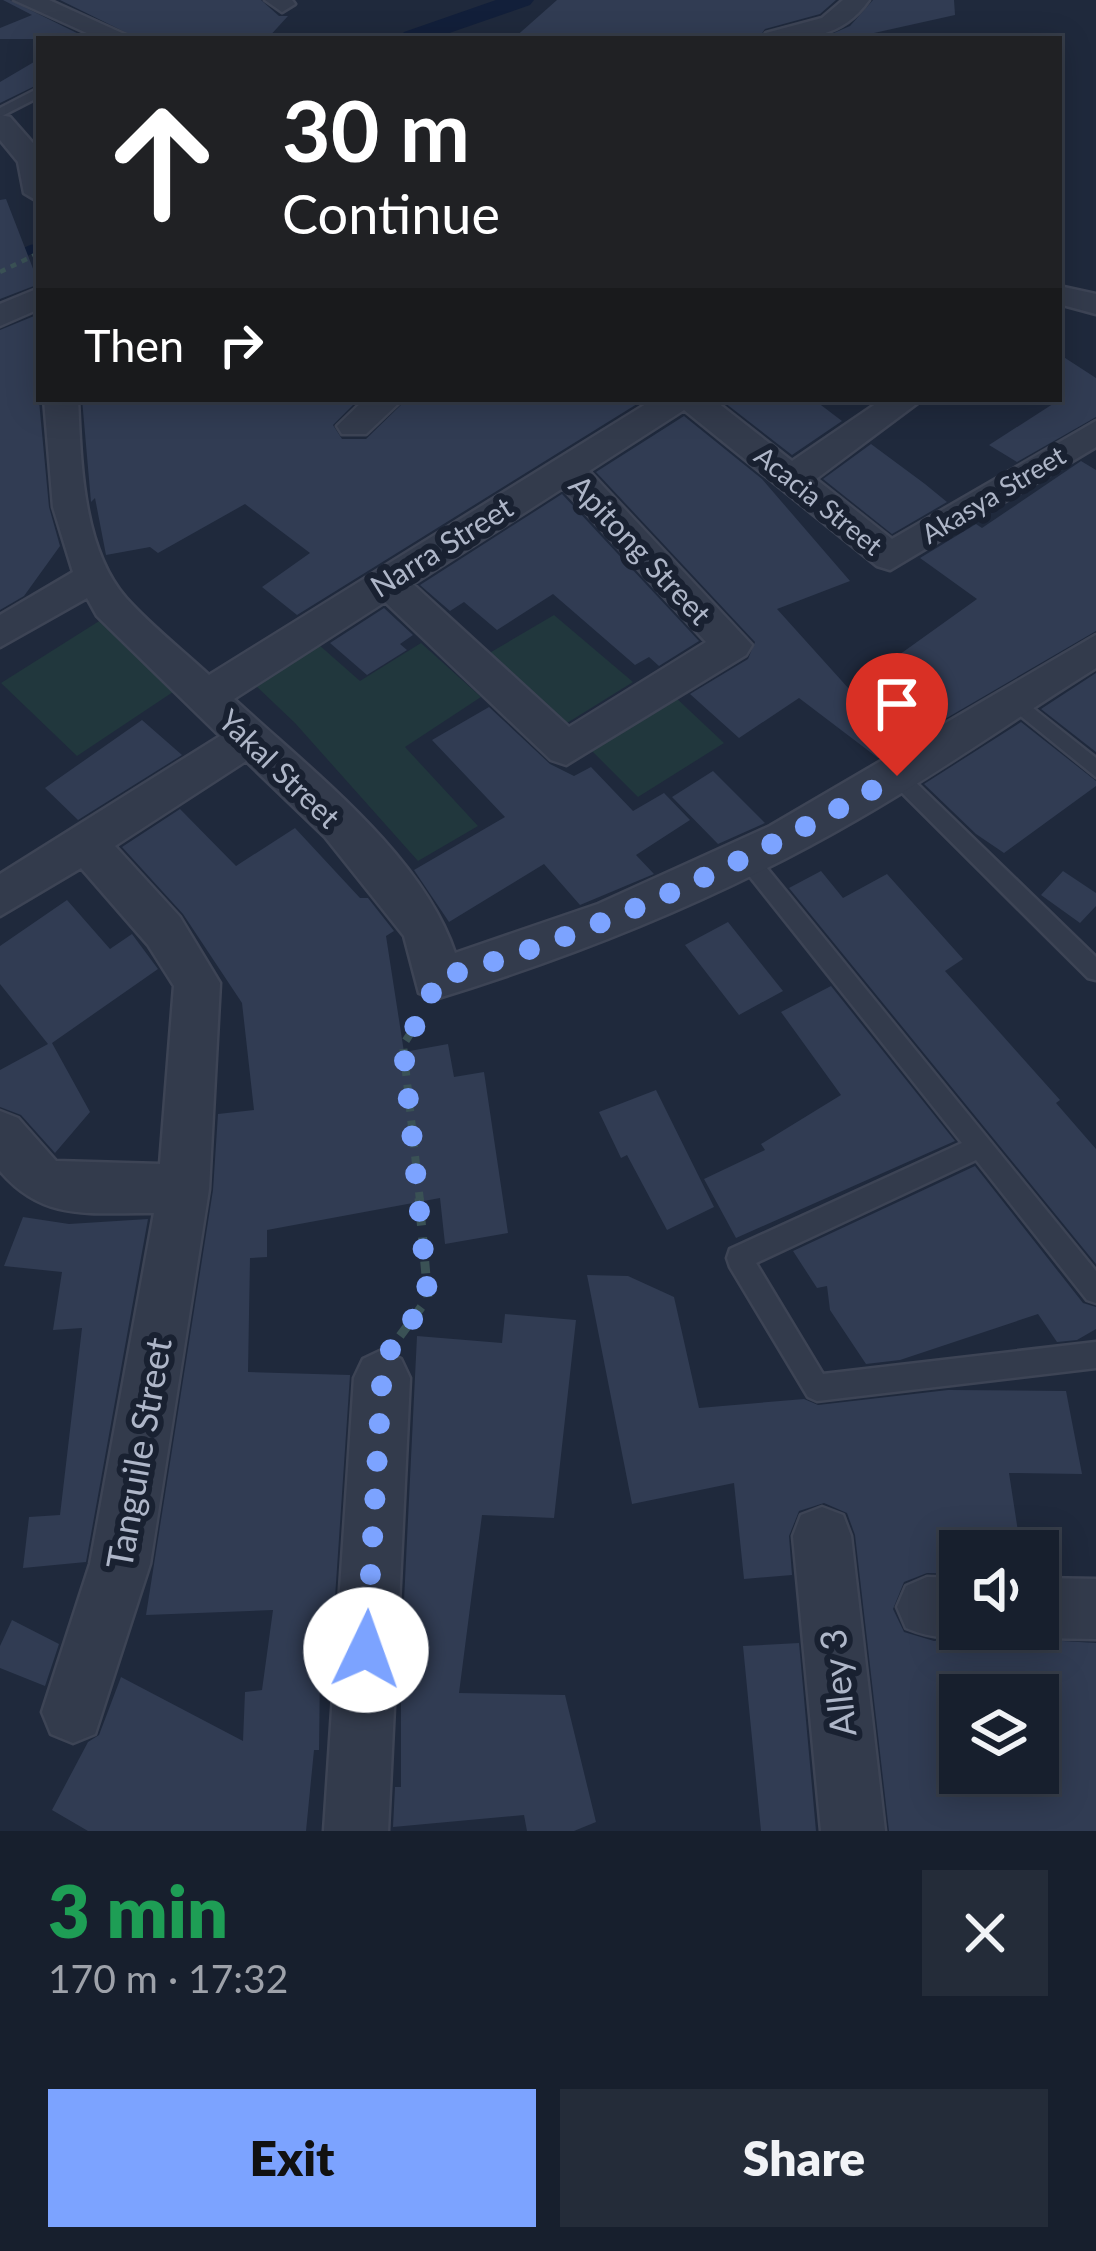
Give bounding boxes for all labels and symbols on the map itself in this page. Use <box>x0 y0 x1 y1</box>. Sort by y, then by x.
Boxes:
street label: Acacia Street <box>748 438 890 562</box>
street label: Akasya Street <box>915 438 1071 550</box>
street label: Apitong Street <box>563 467 719 631</box>
street label: Narra Street <box>363 488 519 604</box>
pin <box>846 653 948 776</box>
street label: Yakal Street <box>212 701 348 835</box>
street label: Tanguile Street <box>96 1334 180 1572</box>
position arrow <box>303 1587 429 1713</box>
street label: Alley 3 <box>809 1627 865 1739</box>

